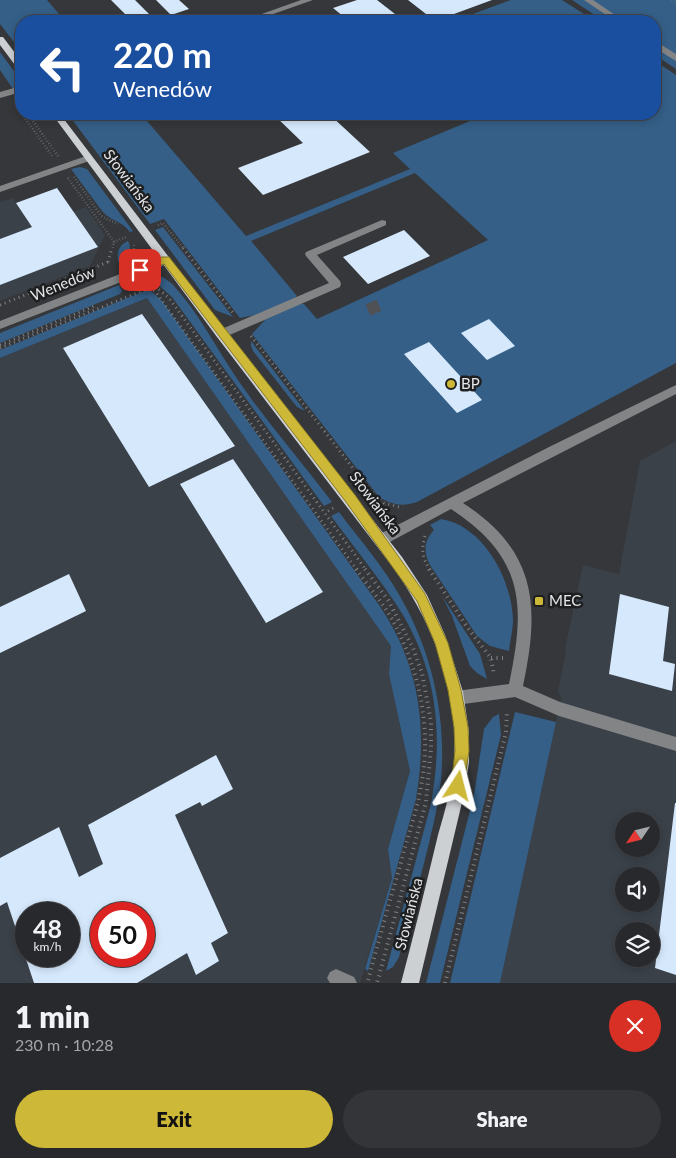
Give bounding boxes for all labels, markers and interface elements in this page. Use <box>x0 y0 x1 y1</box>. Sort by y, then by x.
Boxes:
text: 220 m <box>113 33 212 75</box>
icon: left <box>30 35 95 100</box>
text: Wenedów <box>113 75 212 102</box>
street label: Słowiańska <box>100 146 159 215</box>
pin <box>119 249 161 291</box>
icon: arrive <box>126 256 154 284</box>
street label: Wenedów <box>28 262 97 304</box>
place label: BP <box>461 374 480 392</box>
marker: BP <box>445 378 457 390</box>
street label: Słowiańska <box>346 468 405 537</box>
place label: MEC <box>549 591 581 609</box>
marker: MEC <box>533 595 545 607</box>
position arrow <box>431 759 483 811</box>
north arrow <box>615 812 660 858</box>
map controls <box>615 812 660 967</box>
button: sound <box>615 867 660 912</box>
street label: Słowiańska <box>390 876 426 952</box>
speed limit sign: 50 <box>90 902 155 967</box>
text: 48 <box>33 913 62 943</box>
button: layers <box>615 922 660 967</box>
text: km/h <box>33 939 62 954</box>
text: 1 min <box>15 998 90 1034</box>
button: close <box>609 1000 661 1052</box>
text: 230 m · 10:28 <box>15 1035 114 1054</box>
button: Exit <box>15 1090 333 1148</box>
button: Share <box>343 1090 661 1148</box>

